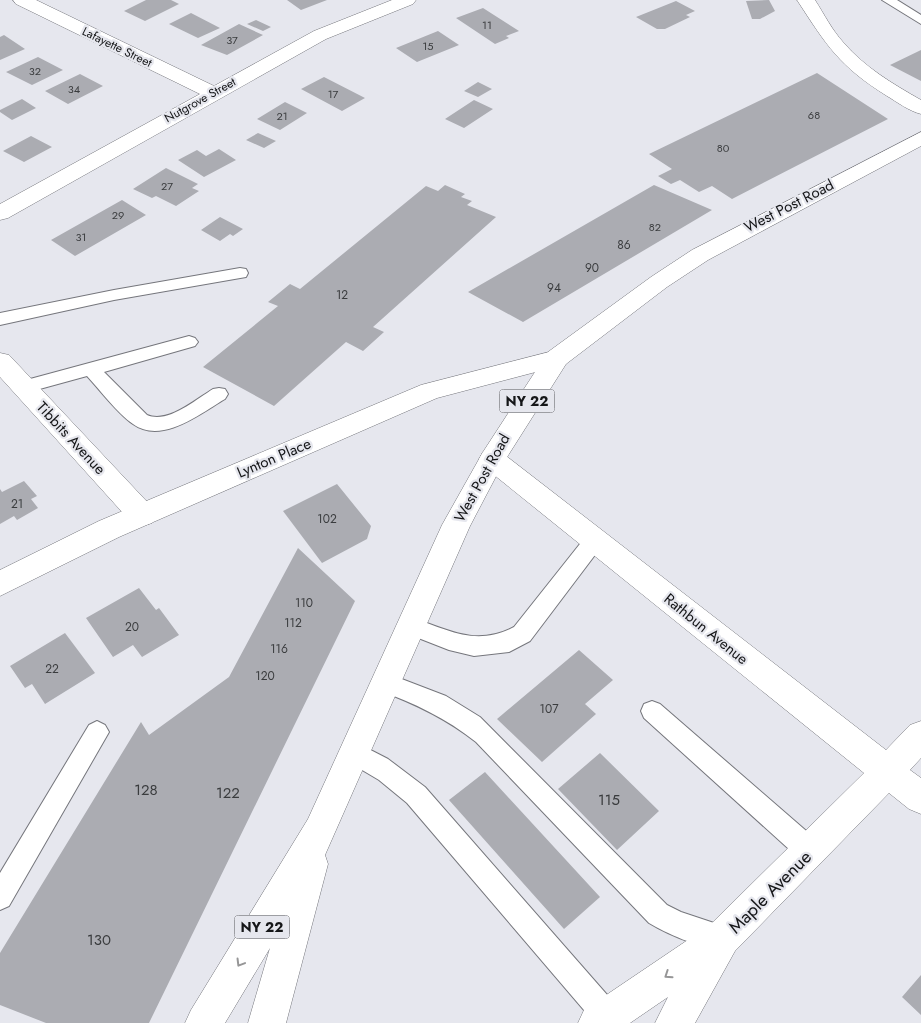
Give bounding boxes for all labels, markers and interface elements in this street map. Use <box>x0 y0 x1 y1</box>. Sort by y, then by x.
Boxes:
house number: 11 <box>482 17 492 33</box>
street label: Lafayette Street <box>79 22 155 72</box>
house number: 37 <box>226 32 238 48</box>
house number: 15 <box>422 38 434 54</box>
house number: 32 <box>29 63 41 79</box>
street label: Nutgrove Street <box>161 73 239 127</box>
house number: 34 <box>68 81 81 97</box>
house number: 17 <box>328 86 339 102</box>
house number: 68 <box>808 107 820 123</box>
house number: 21 <box>276 108 288 124</box>
house number: 80 <box>717 140 730 156</box>
street label: West Post Road <box>740 174 838 238</box>
house number: 27 <box>161 178 173 194</box>
house number: 29 <box>112 207 124 223</box>
house number: 82 <box>649 219 661 235</box>
house number: 31 <box>76 229 86 245</box>
house number: 86 <box>617 236 631 254</box>
house number: 90 <box>585 259 599 277</box>
house number: 94 <box>547 279 561 297</box>
house number: 12 <box>336 286 348 304</box>
road number: NY 22 <box>500 390 554 412</box>
street label: Tibbits Avenue <box>31 397 111 480</box>
street label: West Post Road <box>449 430 515 526</box>
street label: Lynton Place <box>234 432 315 483</box>
house number: 21 <box>11 495 23 513</box>
house number: 102 <box>317 510 337 528</box>
street label: Rathbun Avenue <box>659 588 753 670</box>
house number: 110 <box>295 594 313 612</box>
house number: 112 <box>284 614 302 632</box>
house number: 20 <box>125 618 139 636</box>
house number: 116 <box>270 640 288 658</box>
house number: 22 <box>45 660 59 678</box>
house number: 120 <box>255 667 275 685</box>
house number: 107 <box>540 700 559 718</box>
house number: 128 <box>134 779 158 801</box>
house number: 122 <box>216 782 240 804</box>
house number: 115 <box>598 789 620 811</box>
street label: Maple Avenue <box>722 844 818 940</box>
road number: NY 22 <box>234 916 290 939</box>
house number: 130 <box>87 929 111 951</box>
one-way arrow <box>237 957 247 966</box>
one-way arrow <box>664 969 674 978</box>

